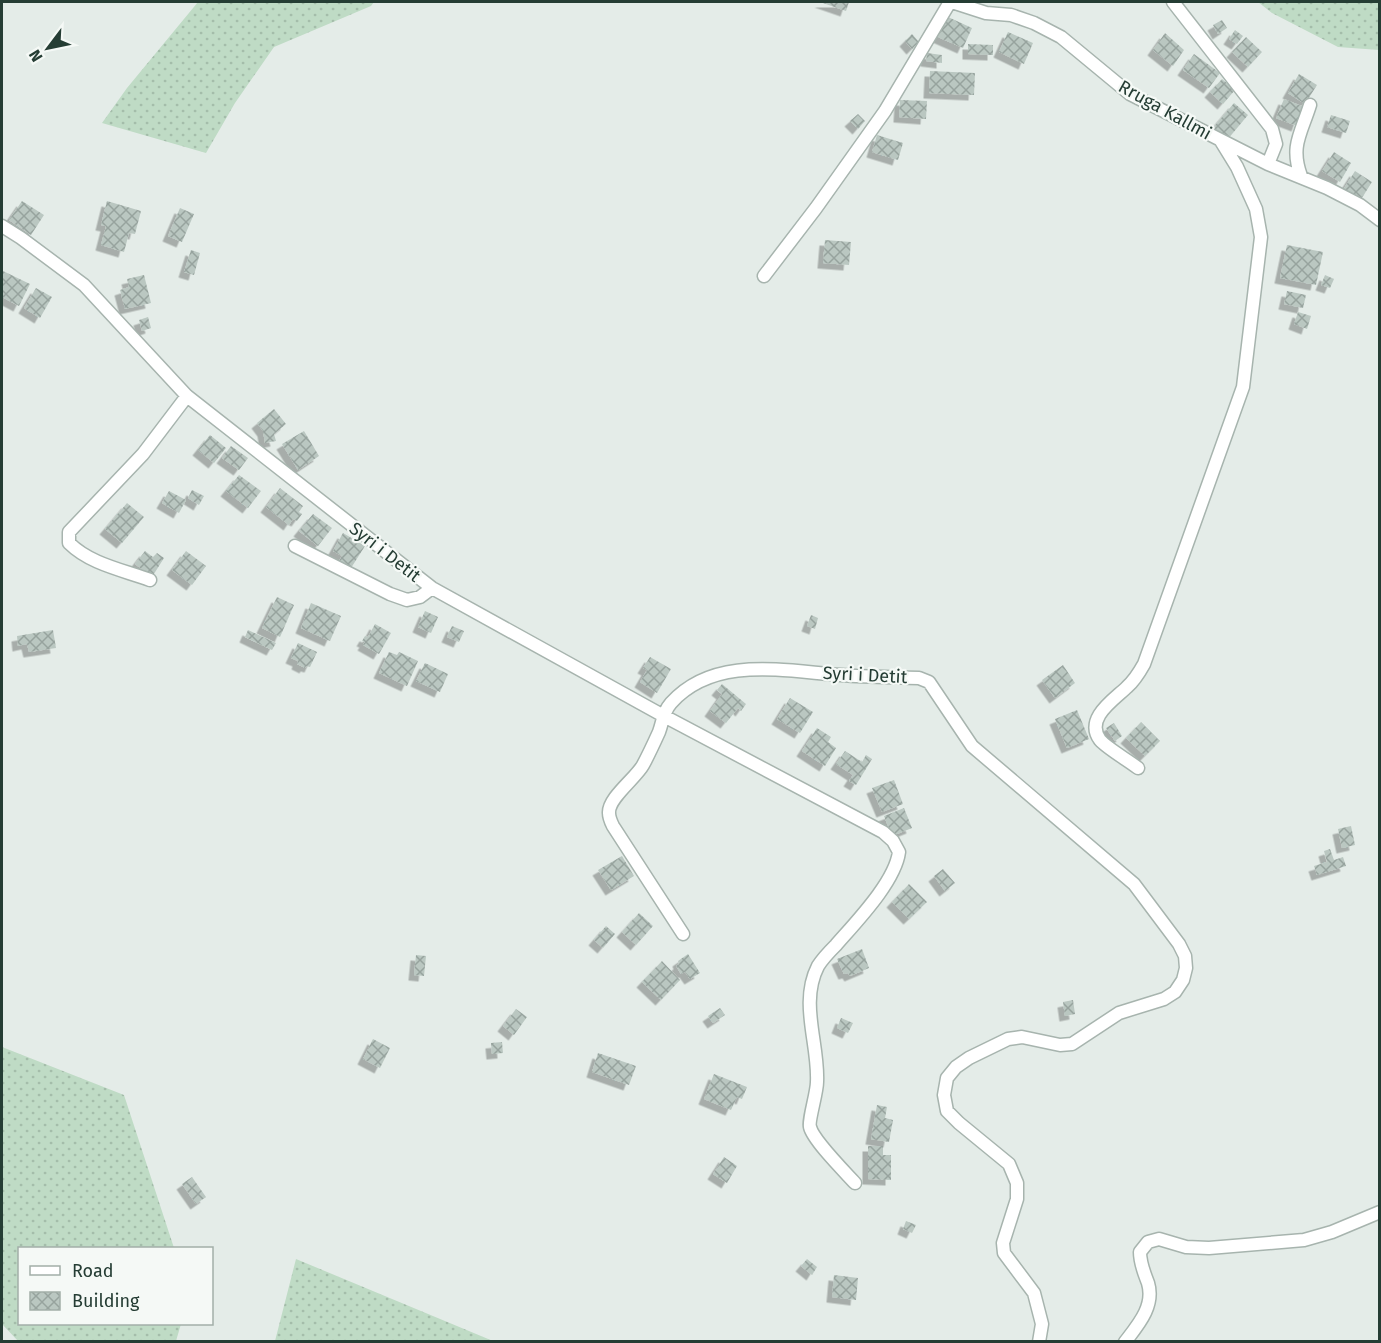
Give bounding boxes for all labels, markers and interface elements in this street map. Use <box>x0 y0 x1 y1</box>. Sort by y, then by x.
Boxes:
north arrow <box>18 18 78 78</box>
text: N <box>25 46 47 65</box>
street label: Rruga Kallmi <box>1115 75 1215 145</box>
street label: Syri i Detit <box>345 517 425 587</box>
street label: Syri i Detit <box>822 662 908 688</box>
legend <box>18 1247 213 1325</box>
text: Road <box>72 1260 114 1282</box>
text: Building <box>72 1290 140 1312</box>

